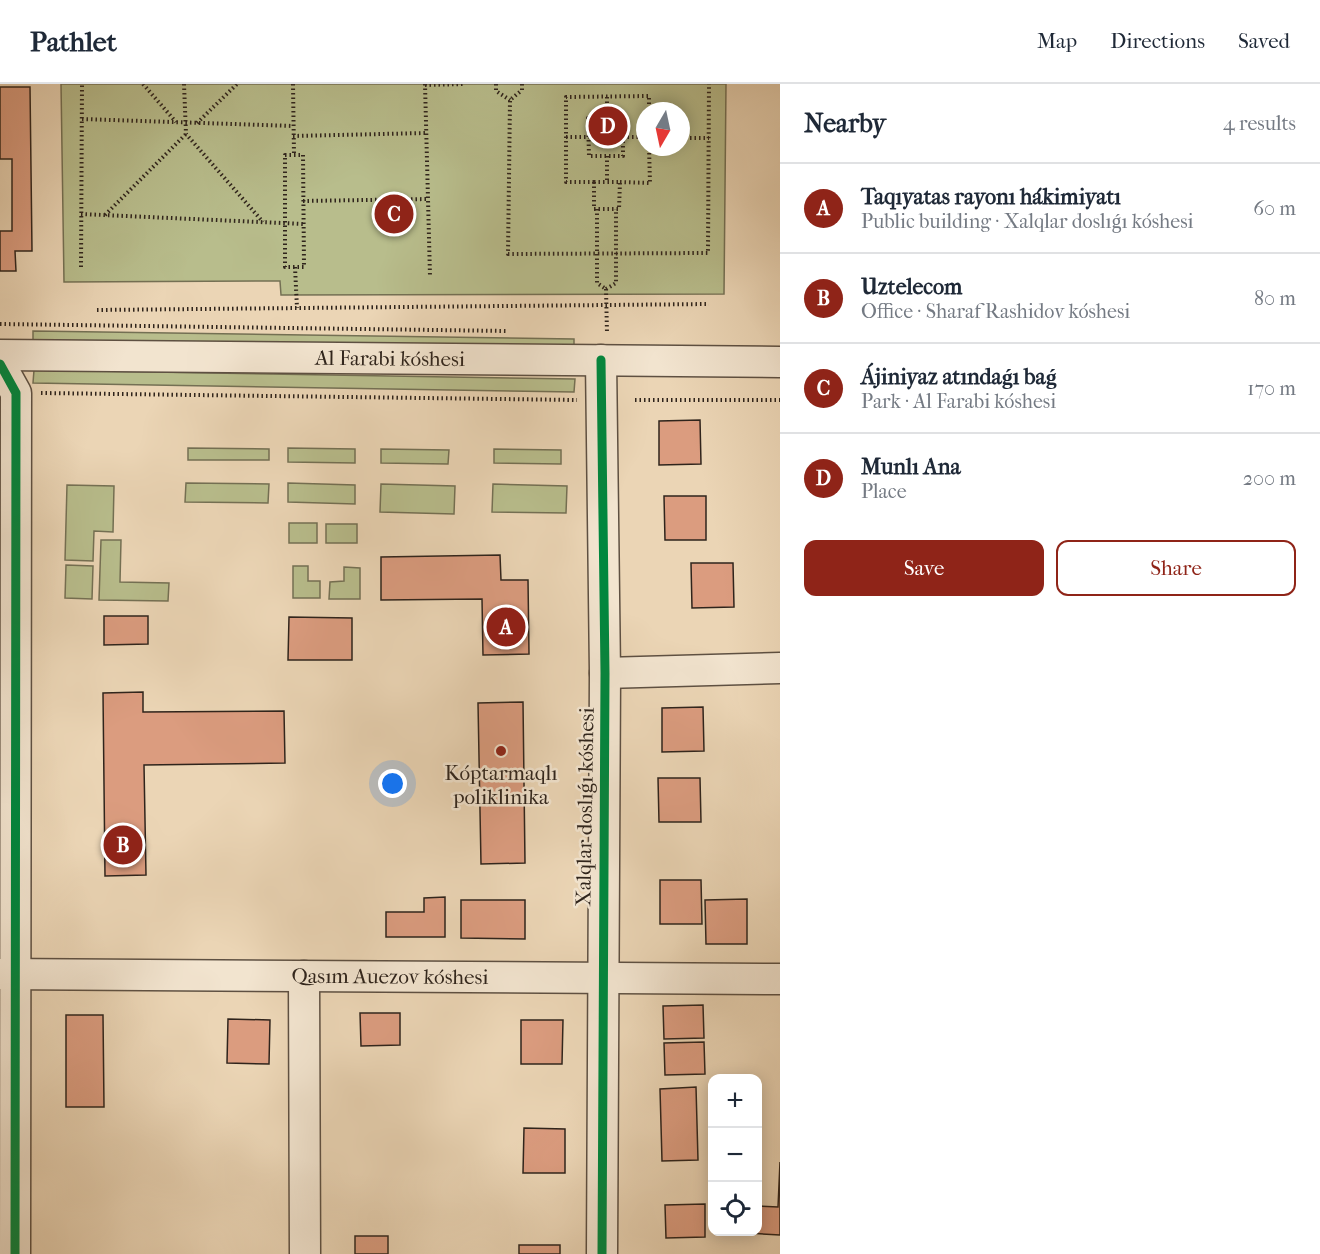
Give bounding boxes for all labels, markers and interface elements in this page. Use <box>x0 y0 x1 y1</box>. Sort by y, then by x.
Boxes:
text: Pathlet <box>30 25 117 58</box>
text: Map <box>1037 29 1077 53</box>
text: Directions <box>1110 29 1205 53</box>
text: Saved <box>1238 29 1290 53</box>
north arrow <box>636 102 690 156</box>
pin: D <box>588 104 628 148</box>
text: Nearby <box>804 108 886 139</box>
text: 4 results <box>1223 112 1296 135</box>
text: Taqıyatas rayonı hákimiyatı <box>861 184 1121 210</box>
pin: C <box>374 192 414 236</box>
text: A <box>817 197 830 220</box>
text: 60 m <box>1253 197 1296 220</box>
text: Public building · Xalqlar doslıǵı kóshesi <box>861 210 1193 233</box>
text: Uztelecom <box>861 274 962 300</box>
text: B <box>817 287 830 310</box>
text: 80 m <box>1254 287 1296 310</box>
text: Office · Sharaf Rashidov kóshesi <box>861 300 1130 323</box>
street label: Al Farabi kóshesi <box>314 346 465 371</box>
text: Ájiniyaz atındaǵı baǵ <box>861 364 1057 390</box>
text: C <box>817 377 830 400</box>
text: 170 m <box>1247 377 1296 400</box>
text: Park · Al Farabi kóshesi <box>861 390 1056 413</box>
text: Munlı Ana <box>861 454 961 480</box>
text: D <box>816 467 831 490</box>
text: 200 m <box>1243 467 1296 490</box>
text: Place <box>861 480 907 503</box>
button: Save <box>804 540 1044 596</box>
button: Share <box>1056 540 1296 596</box>
pin: A <box>486 604 526 650</box>
street label: Xalqlar doslıǵı kóshesi <box>571 707 599 907</box>
marker: Kóptarmaqlı poliklinika <box>494 744 508 758</box>
place label: Kóptarmaqlı poliklinika <box>444 761 558 809</box>
your location <box>378 769 407 798</box>
pin: B <box>104 822 142 867</box>
street label: Qasım Auezov kóshesi <box>291 964 489 989</box>
map controls <box>708 1074 762 1236</box>
button: + <box>708 1074 762 1128</box>
button: − <box>708 1128 762 1182</box>
button: locate <box>708 1182 762 1236</box>

